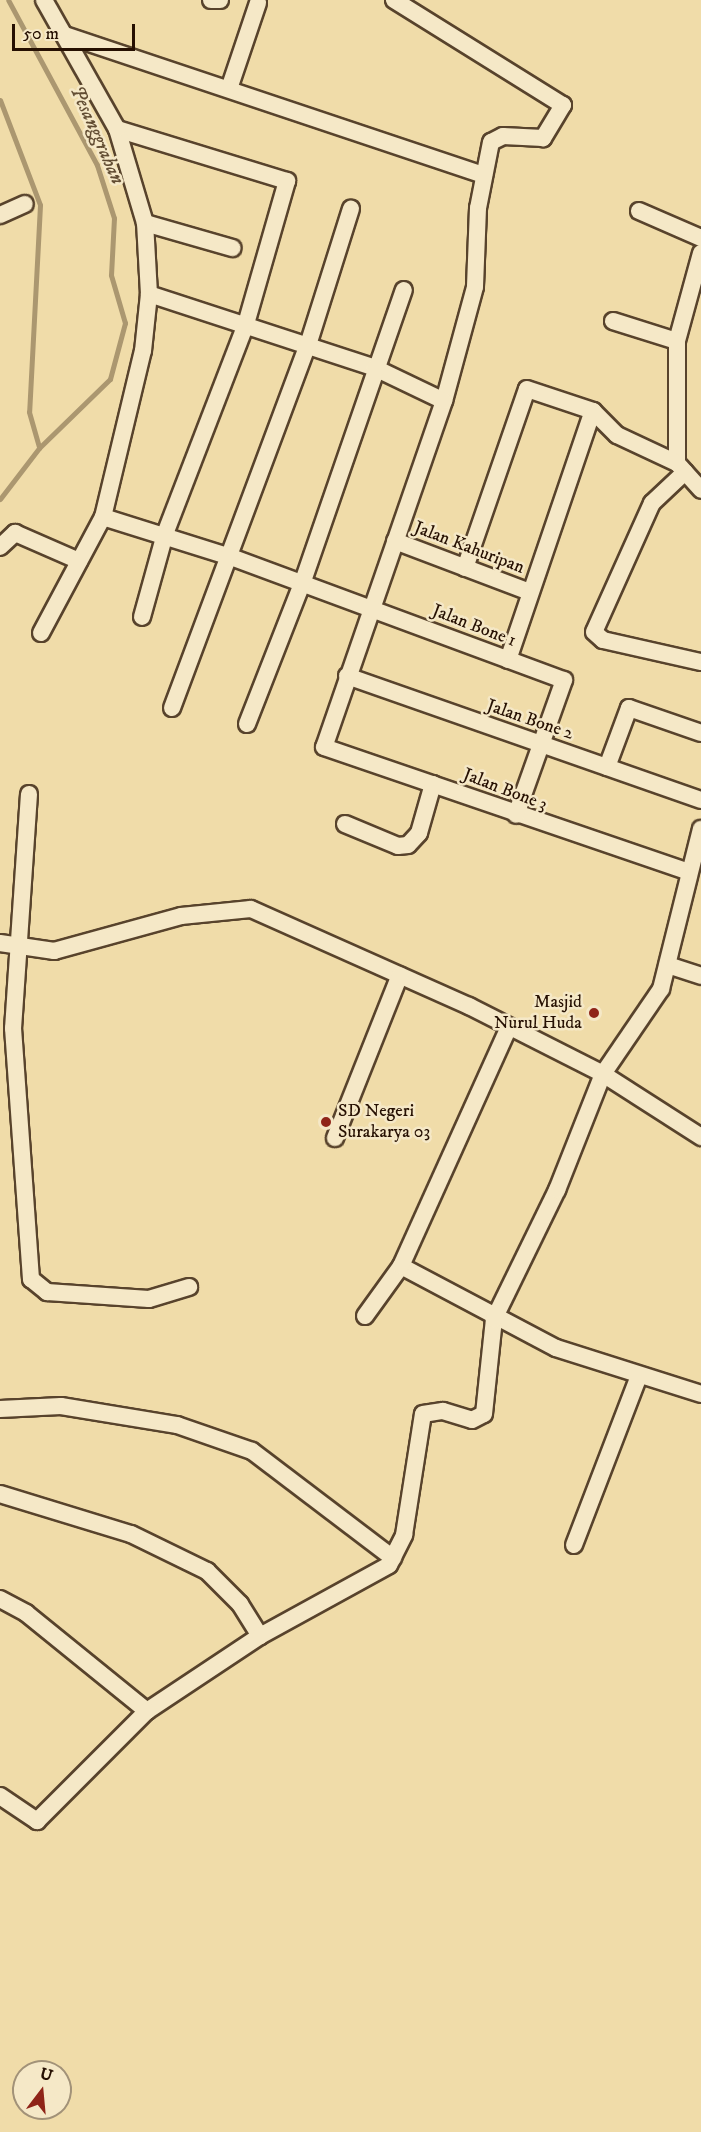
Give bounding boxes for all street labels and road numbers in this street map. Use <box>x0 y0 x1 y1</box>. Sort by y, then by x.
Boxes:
street label: Jalan Kahuripan <box>411 517 527 579</box>
street label: Jalan Bone 1 <box>429 600 519 652</box>
street label: Jalan Bone 2 <box>484 695 576 745</box>
street label: Jalan Bone 3 <box>460 764 550 816</box>

